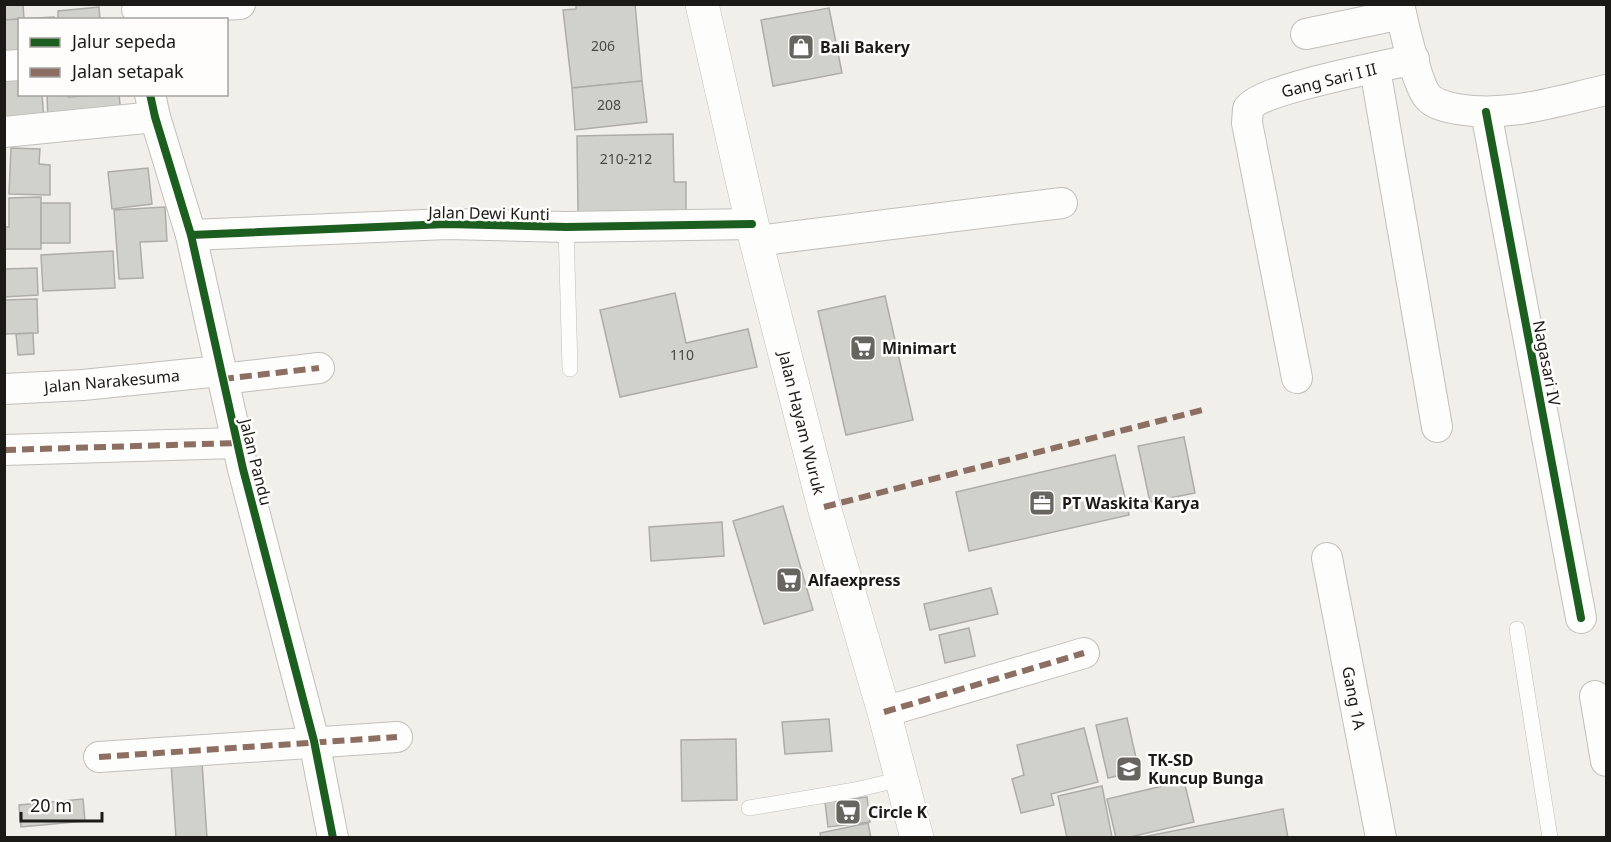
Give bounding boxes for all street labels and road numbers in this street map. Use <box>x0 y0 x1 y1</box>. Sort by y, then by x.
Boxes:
street label: Gang Sari I II <box>1279 58 1379 102</box>
street label: Jalan Dewi Kunti <box>426 201 550 225</box>
street label: Nagasari IV <box>1528 318 1566 408</box>
street label: Jalan Hayam Wuruk <box>773 347 831 498</box>
street label: Jalan Narakesuma <box>41 364 181 398</box>
street label: Jalan Pandu <box>234 414 277 508</box>
street label: Gang 1A <box>1337 665 1371 732</box>

